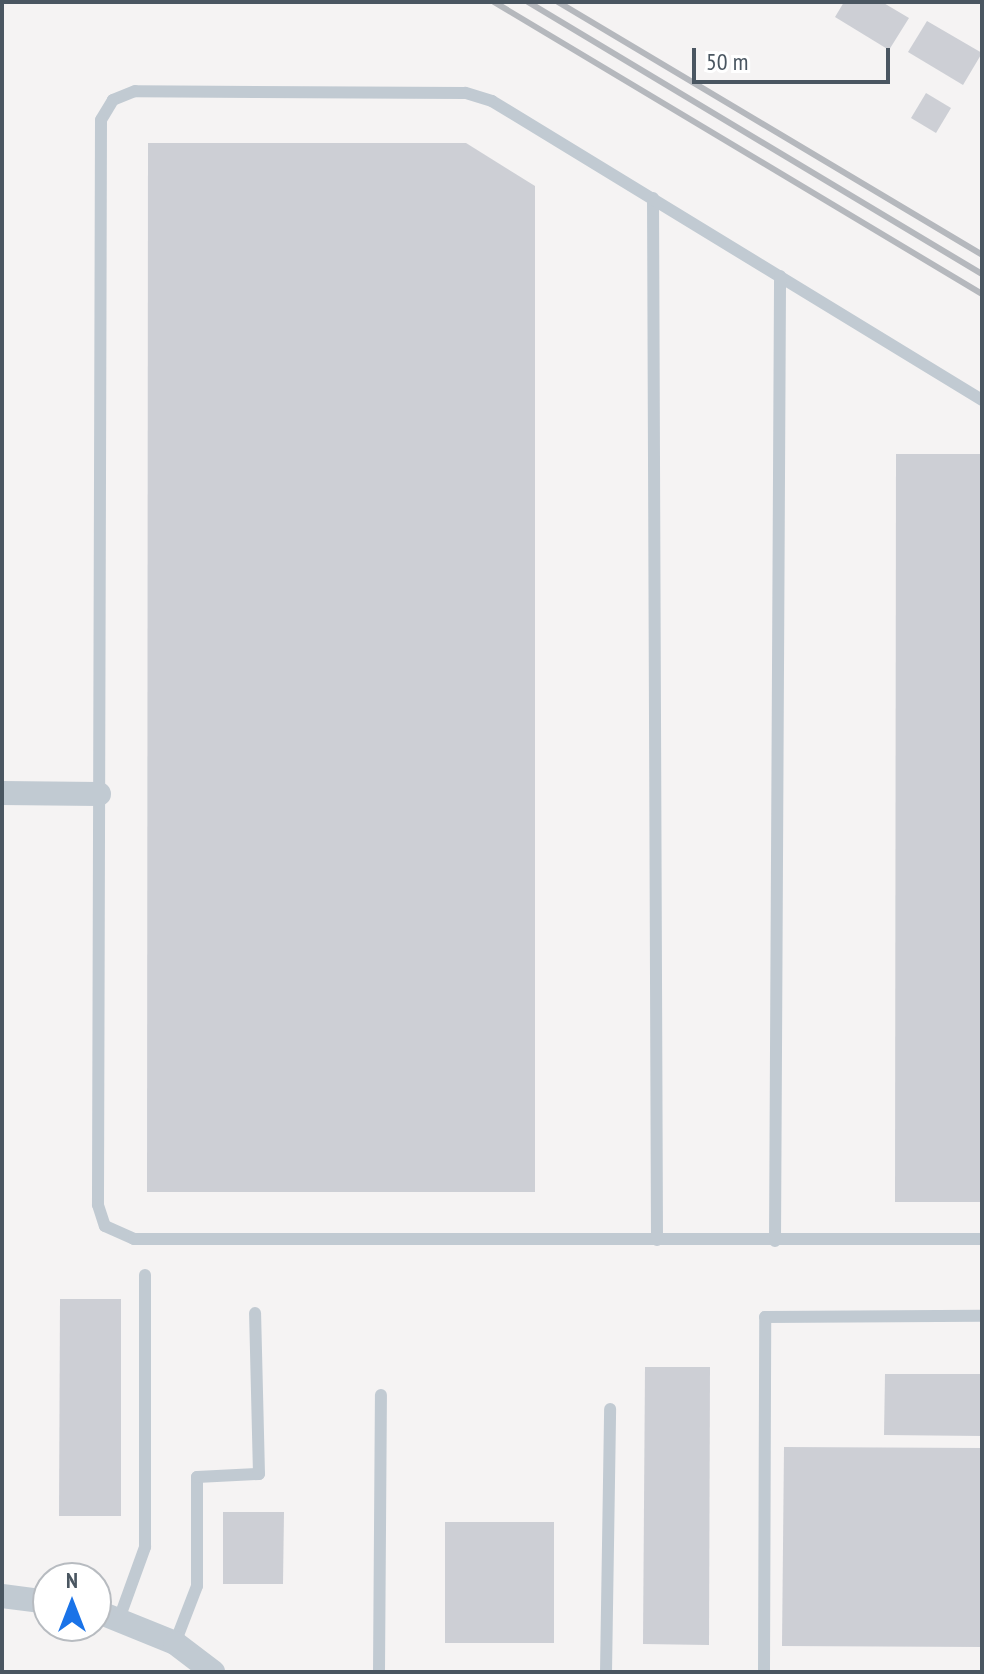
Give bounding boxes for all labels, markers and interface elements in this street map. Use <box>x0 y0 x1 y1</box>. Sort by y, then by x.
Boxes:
scale bar <box>696 32 894 82</box>
text: 50 m <box>706 46 748 77</box>
north arrow <box>32 1562 112 1642</box>
text: N <box>66 1566 78 1594</box>

